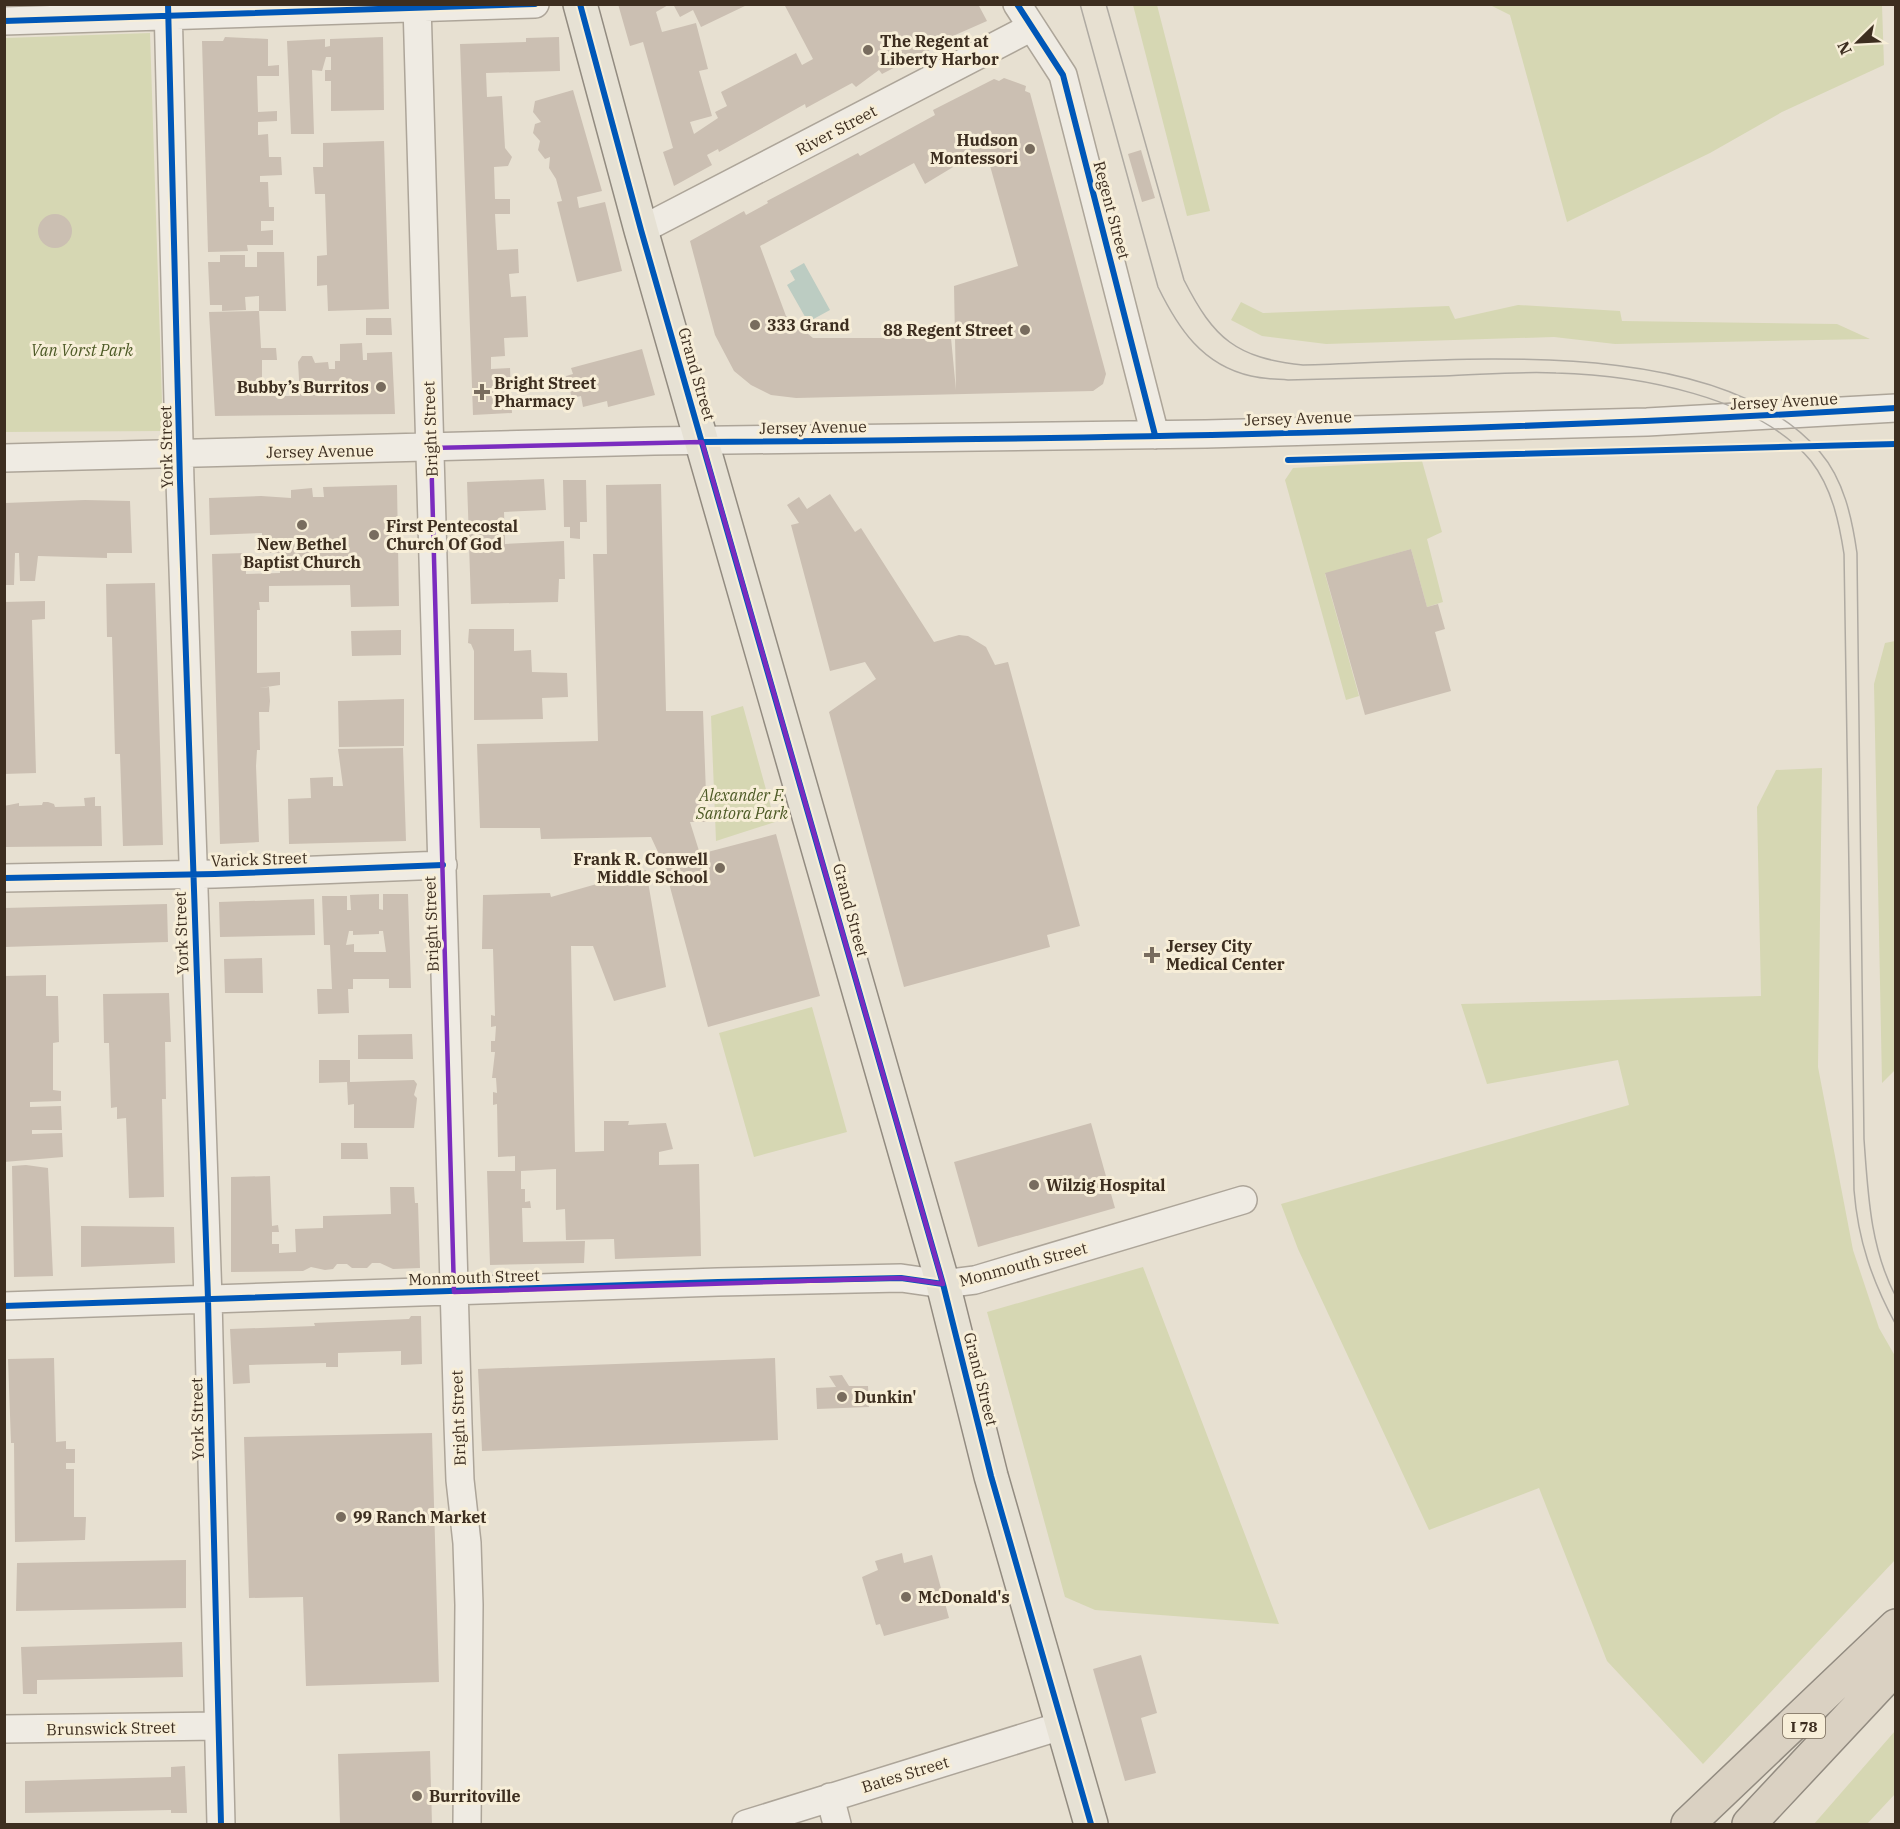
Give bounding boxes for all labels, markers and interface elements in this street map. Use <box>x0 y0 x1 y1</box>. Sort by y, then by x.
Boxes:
north arrow <box>1828 12 1888 72</box>
place label: The Regent at Liberty Harbor <box>880 31 999 69</box>
text: N <box>1833 38 1856 58</box>
marker: The Regent at Liberty Harbor <box>861 43 875 57</box>
street label: River Street <box>792 100 880 160</box>
place label: Hudson Montessori <box>930 130 1018 168</box>
marker: Hudson Montessori <box>1023 142 1037 156</box>
street label: Regent Street <box>1089 159 1135 262</box>
place label: 333 Grand <box>767 315 850 335</box>
marker: 333 Grand <box>748 318 762 332</box>
place label: 88 Regent Street <box>883 320 1013 340</box>
marker: 88 Regent Street <box>1018 323 1032 337</box>
street label: Grand Street <box>674 325 720 423</box>
park label: Van Vorst Park <box>31 340 134 360</box>
place label: Bright Street Pharmacy <box>494 373 596 411</box>
place label: Bubby’s Burritos <box>237 377 369 397</box>
marker: Bubby’s Burritos <box>374 380 388 394</box>
street label: Bright Street <box>418 380 442 477</box>
marker: Bright Street Pharmacy <box>475 385 489 399</box>
street label: Jersey Avenue <box>1730 388 1838 414</box>
street label: York Street <box>155 405 177 489</box>
street label: Jersey Avenue <box>1244 406 1352 430</box>
street label: Jersey Avenue <box>759 416 867 438</box>
street label: Jersey Avenue <box>266 440 374 462</box>
place label: First Pentecostal Church Of God <box>386 516 518 554</box>
marker: New Bethel Baptist Church <box>295 518 309 532</box>
marker: First Pentecostal Church Of God <box>367 528 381 542</box>
place label: New Bethel Baptist Church <box>243 534 361 572</box>
park label: Alexander F. Santora Park <box>695 785 789 823</box>
street label: Varick Street <box>210 847 308 871</box>
place label: Frank R. Conwell Middle School <box>573 849 708 887</box>
marker: Frank R. Conwell Middle School <box>713 861 727 875</box>
street label: Grand Street <box>829 861 873 959</box>
street label: Bright Street <box>419 875 443 972</box>
street label: York Street <box>170 891 192 975</box>
place label: Jersey City Medical Center <box>1166 936 1285 974</box>
marker: Jersey City Medical Center <box>1143 946 1161 964</box>
place label: Wilzig Hospital <box>1046 1175 1166 1195</box>
marker: Wilzig Hospital <box>1027 1178 1041 1192</box>
street label: Monmouth Street <box>957 1237 1090 1291</box>
street label: Monmouth Street <box>408 1265 540 1289</box>
street label: Grand Street <box>960 1330 1002 1428</box>
street label: Bright Street <box>446 1369 470 1466</box>
street label: York Street <box>186 1377 208 1461</box>
place label: Dunkin' <box>854 1387 917 1407</box>
marker: Dunkin' <box>835 1390 849 1404</box>
place label: 99 Ranch Market <box>353 1507 486 1527</box>
marker: 99 Ranch Market <box>334 1510 348 1524</box>
place label: McDonald's <box>918 1587 1010 1607</box>
marker: McDonald's <box>899 1590 913 1604</box>
road number: I 78 <box>1783 1714 1825 1738</box>
street label: Brunswick Street <box>46 1717 176 1739</box>
street label: Bates Street <box>859 1751 951 1797</box>
place label: Burritoville <box>429 1786 521 1806</box>
marker: Burritoville <box>410 1789 424 1803</box>

